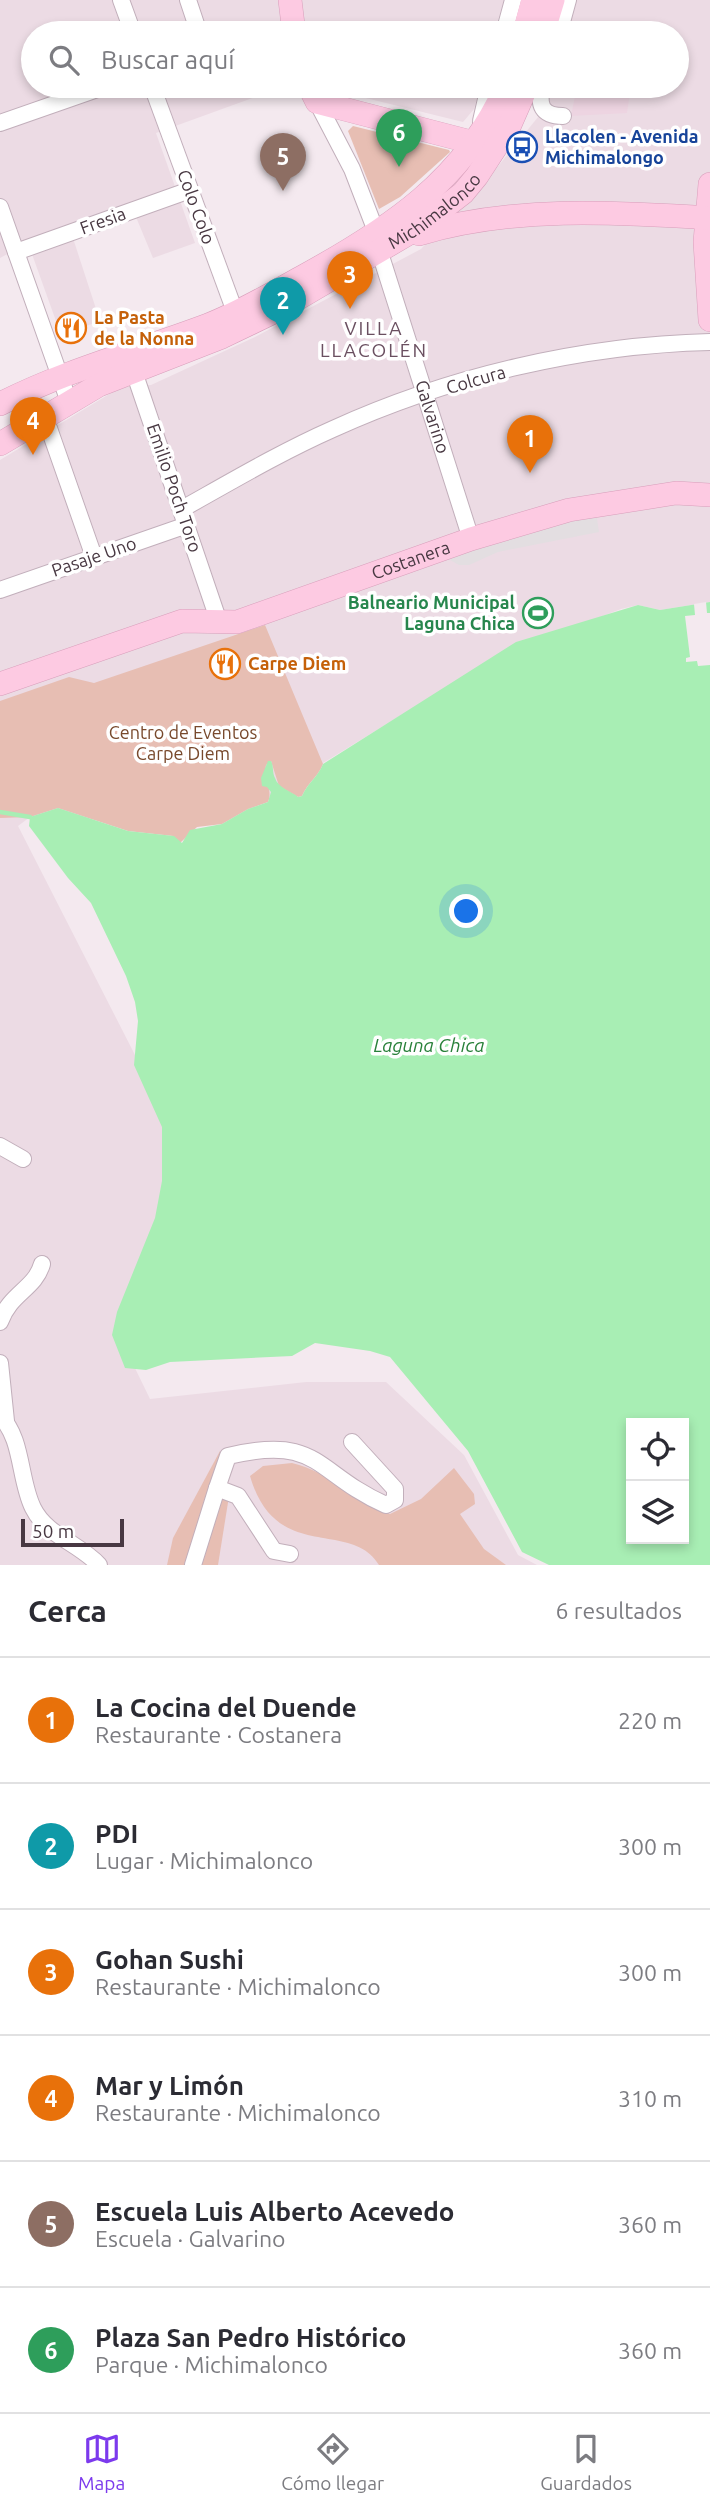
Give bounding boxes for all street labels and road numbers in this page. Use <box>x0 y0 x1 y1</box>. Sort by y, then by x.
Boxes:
street label: Colo Colo <box>174 167 220 247</box>
street label: Michimalonco <box>384 169 484 252</box>
street label: Fresia <box>77 203 128 238</box>
street label: Colcura <box>444 361 508 397</box>
street label: Galvarino <box>412 377 454 456</box>
street label: Emilio Poch Toro <box>144 421 206 555</box>
street label: Pasaje Uno <box>49 532 139 580</box>
street label: Costanera <box>368 536 452 583</box>

